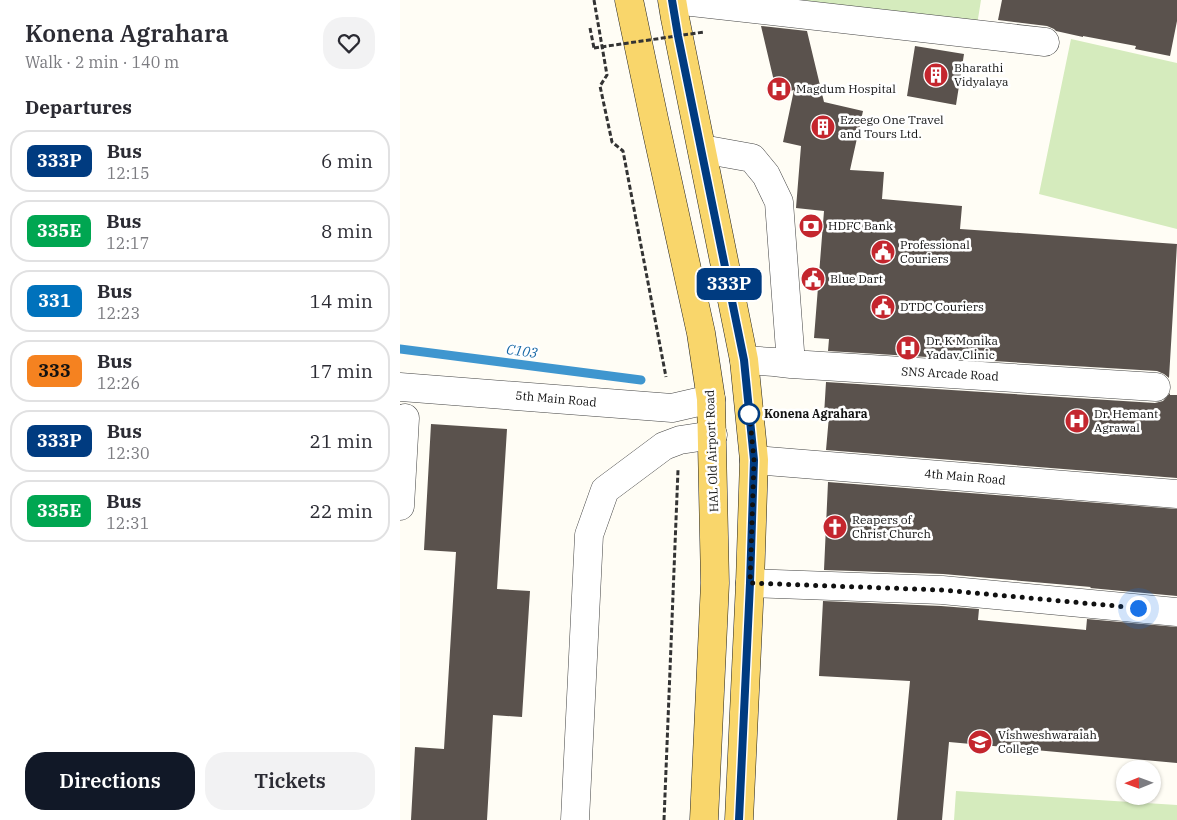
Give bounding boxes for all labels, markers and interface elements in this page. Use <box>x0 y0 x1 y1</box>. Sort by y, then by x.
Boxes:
text: Konena Agrahara <box>25 17 229 49</box>
button: heart <box>323 17 375 69</box>
text: Walk · 2 min · 140 m <box>25 52 179 72</box>
place label: Bharathi Vidyalaya <box>954 60 1009 89</box>
building icon: Bharathi Vidyalaya <box>923 62 949 88</box>
hospital icon: Magdum Hospital <box>766 76 792 102</box>
place label: Magdum Hospital <box>796 81 896 96</box>
text: Departures <box>25 95 132 119</box>
place label: Ezeego One Travel and Tours Ltd. <box>840 112 944 141</box>
building icon: Ezeego One Travel and Tours Ltd. <box>810 114 836 140</box>
text: Bus <box>107 139 142 163</box>
text: 333P <box>37 149 82 172</box>
text: 6 min <box>321 149 373 173</box>
text: 12:15 <box>107 163 150 183</box>
text: Bus <box>106 209 141 233</box>
bank icon: HDFC Bank <box>798 213 824 239</box>
place label: HDFC Bank <box>828 218 893 233</box>
text: 335E <box>37 219 81 242</box>
text: 8 min <box>321 219 373 243</box>
text: 12:17 <box>106 233 149 253</box>
place label: Professional Couriers <box>900 237 970 266</box>
public building icon: Professional Couriers <box>870 239 896 265</box>
public building icon: Blue Dart <box>800 266 826 292</box>
line badge: 333P <box>694 268 764 300</box>
place label: Blue Dart <box>830 271 883 286</box>
text: 333P <box>707 272 751 295</box>
text: Bus <box>97 279 132 303</box>
text: 331 <box>38 289 71 312</box>
text: 14 min <box>310 289 373 313</box>
public building icon: DTDC Couriers <box>870 294 896 320</box>
place label: DTDC Couriers <box>900 299 984 314</box>
text: 12:23 <box>97 303 140 323</box>
place label: Dr. K Monika Yadav Clinic <box>926 333 999 362</box>
hospital icon: Dr. K Monika Yadav Clinic <box>895 335 921 361</box>
water label: C103 <box>505 340 539 362</box>
text: Bus <box>97 349 132 373</box>
text: 333 <box>38 359 71 382</box>
text: 17 min <box>310 359 373 383</box>
street label: SNS Arcade Road <box>901 363 999 384</box>
text: 12:26 <box>97 373 140 393</box>
street label: 5th Main Road <box>515 387 597 410</box>
street label: HAL Old Airport Road <box>702 390 721 512</box>
marker: Konena Agrahara <box>738 403 760 425</box>
place label: Konena Agrahara <box>764 406 868 421</box>
place label: Dr. Hemant Agrawal <box>1094 406 1158 435</box>
hospital icon: Dr. Hemant Agrawal <box>1064 408 1090 434</box>
text: Bus <box>107 419 142 443</box>
text: 333P <box>37 429 82 452</box>
text: 21 min <box>310 429 373 453</box>
text: 12:30 <box>107 443 150 463</box>
street label: 4th Main Road <box>924 465 1006 488</box>
text: Bus <box>106 489 141 513</box>
text: 335E <box>37 499 81 522</box>
text: 22 min <box>310 499 373 523</box>
place label: Reapers of Christ Church <box>852 512 931 541</box>
text: 12:31 <box>106 513 149 533</box>
church icon: Reapers of Christ Church <box>822 514 848 540</box>
your location <box>1126 596 1151 621</box>
place label: Vishweshwaraiah College <box>998 727 1098 756</box>
school or university icon: Vishweshwaraiah College <box>967 729 993 755</box>
button: Directions <box>25 752 195 810</box>
button: Tickets <box>205 752 375 810</box>
north arrow <box>1116 760 1161 805</box>
map controls <box>1116 760 1161 805</box>

